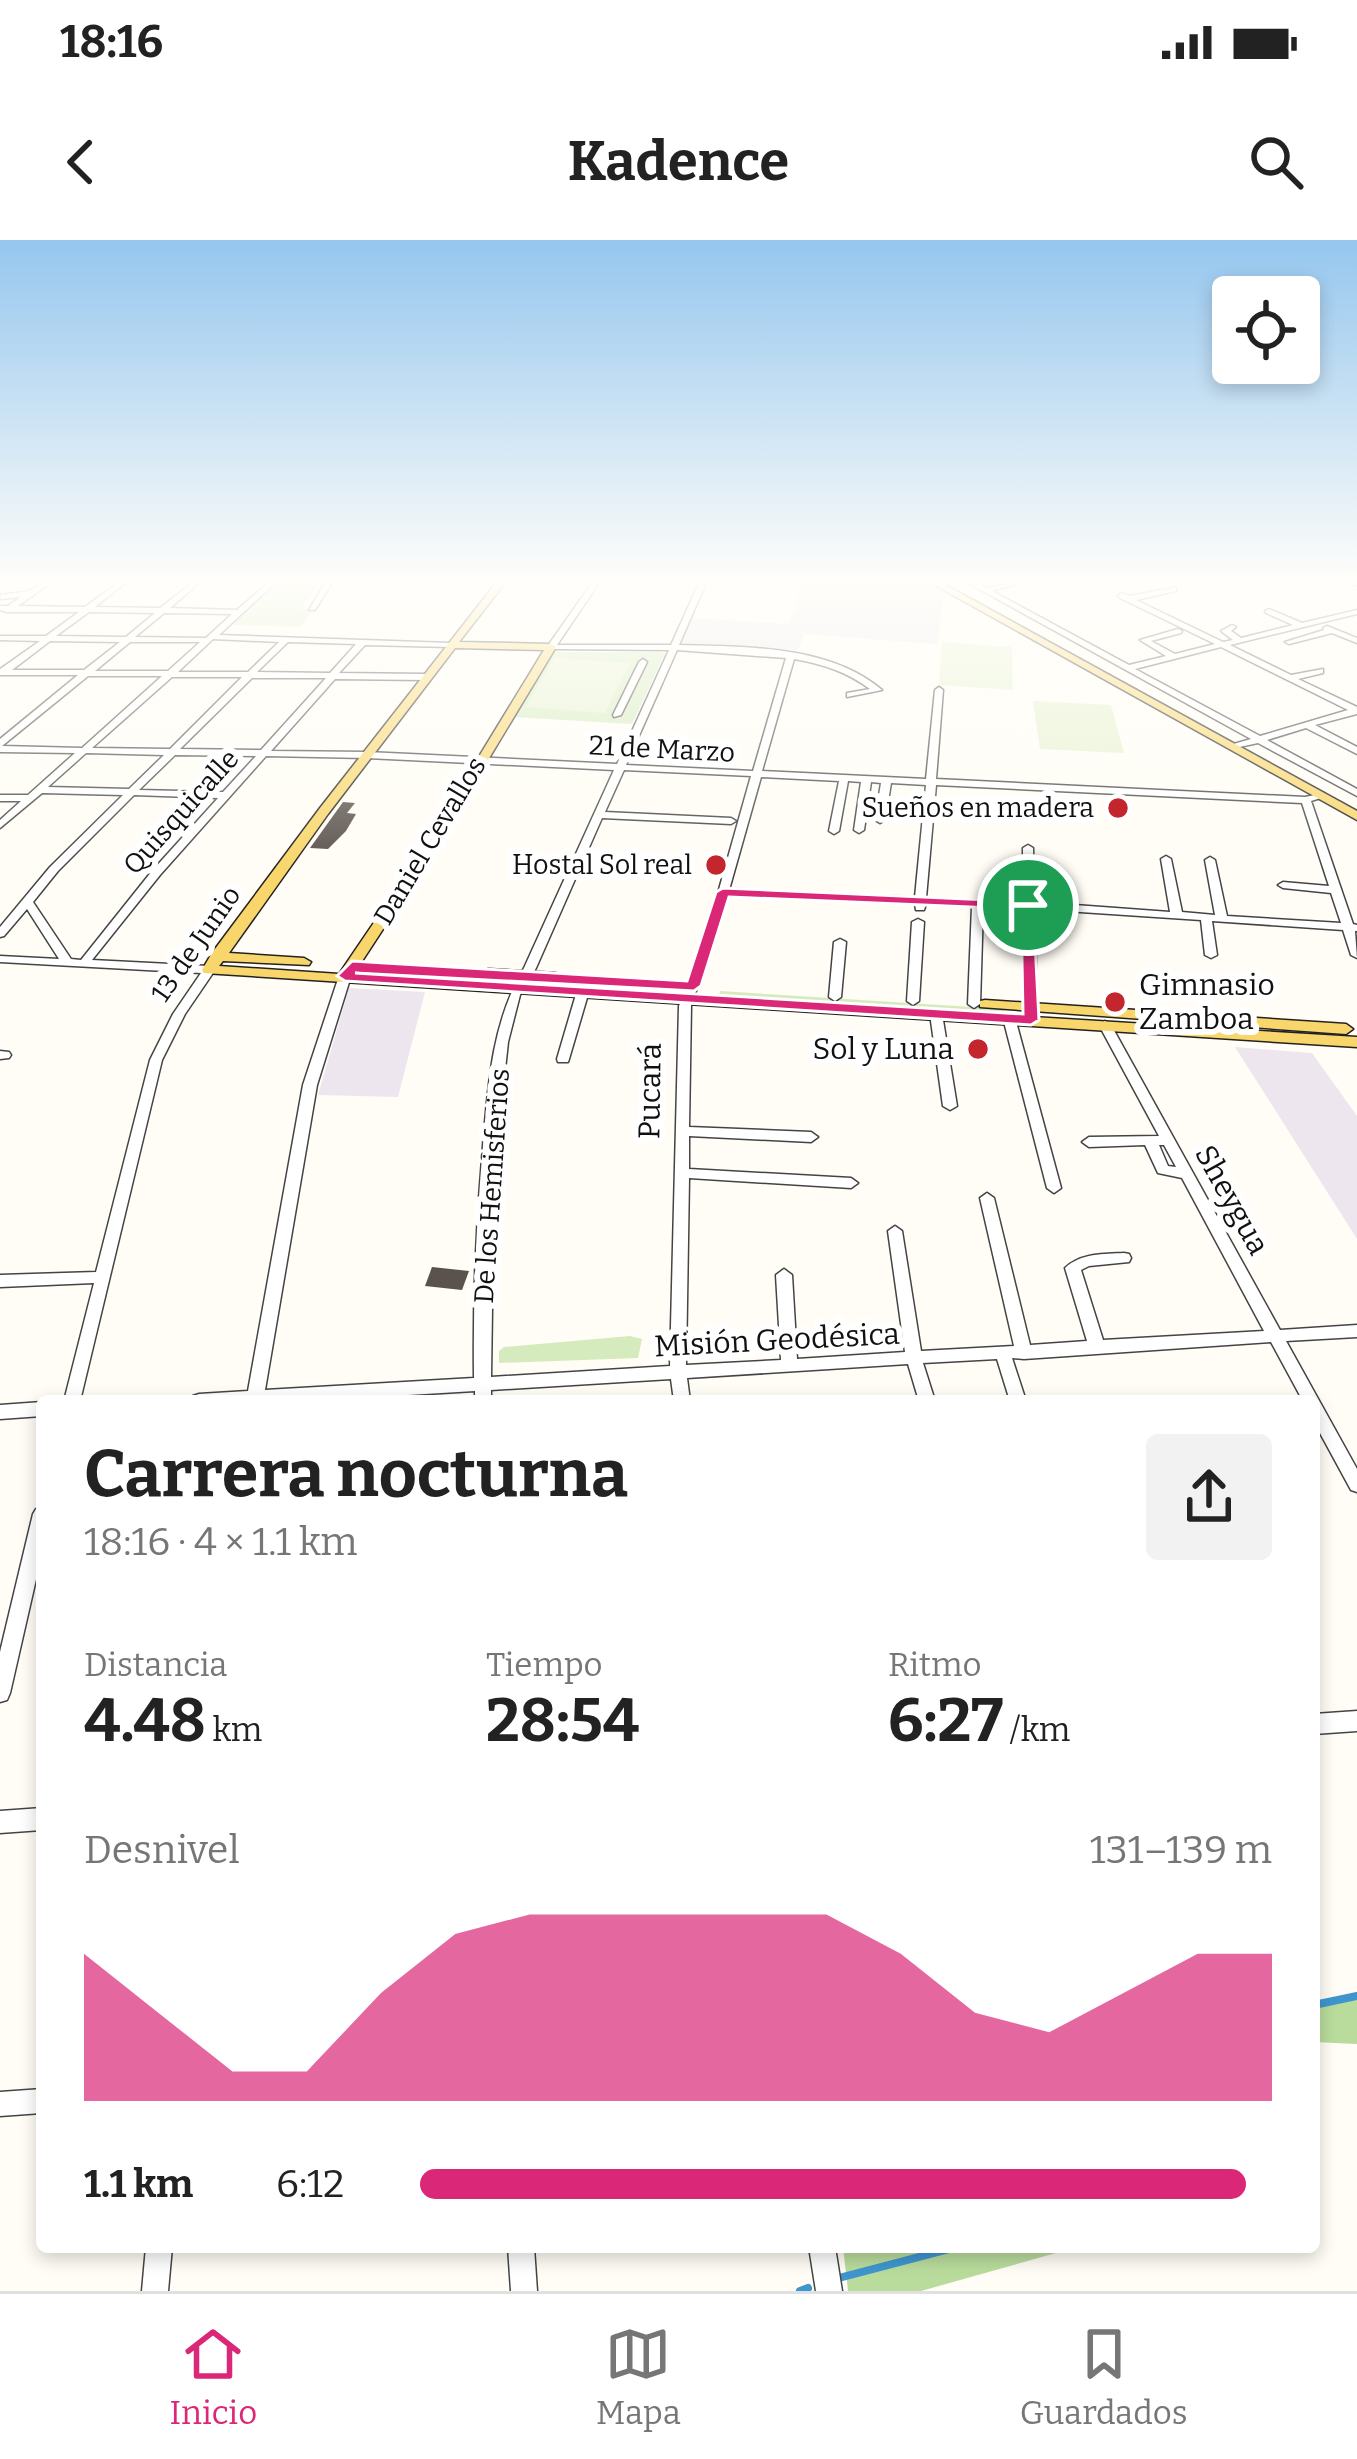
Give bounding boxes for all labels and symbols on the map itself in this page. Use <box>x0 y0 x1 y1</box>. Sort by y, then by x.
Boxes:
street label: 21 de Marzo <box>588 729 736 769</box>
street label: Quisquicalle <box>117 743 245 881</box>
street label: Daniel Cevallos <box>367 751 493 931</box>
place label: Sueños en madera <box>861 792 1094 824</box>
marker: Sueños en madera <box>1105 795 1131 821</box>
place label: Hostal Sol real <box>512 849 692 881</box>
marker: Hostal Sol real <box>703 852 729 878</box>
pin <box>977 854 1079 956</box>
street label: 13 de Junio <box>144 880 248 1008</box>
place label: Gimnasio Zamboa <box>1139 967 1275 1037</box>
marker: Gimnasio Zamboa <box>1102 989 1128 1015</box>
place label: Sol y Luna <box>813 1031 954 1067</box>
marker: Sol y Luna <box>965 1036 991 1062</box>
street label: Pucará <box>631 1043 669 1139</box>
street label: De los Hemisferios <box>468 1067 516 1305</box>
street label: Sheygua <box>1187 1139 1277 1261</box>
street label: Misión Geodésica <box>653 1316 901 1364</box>

